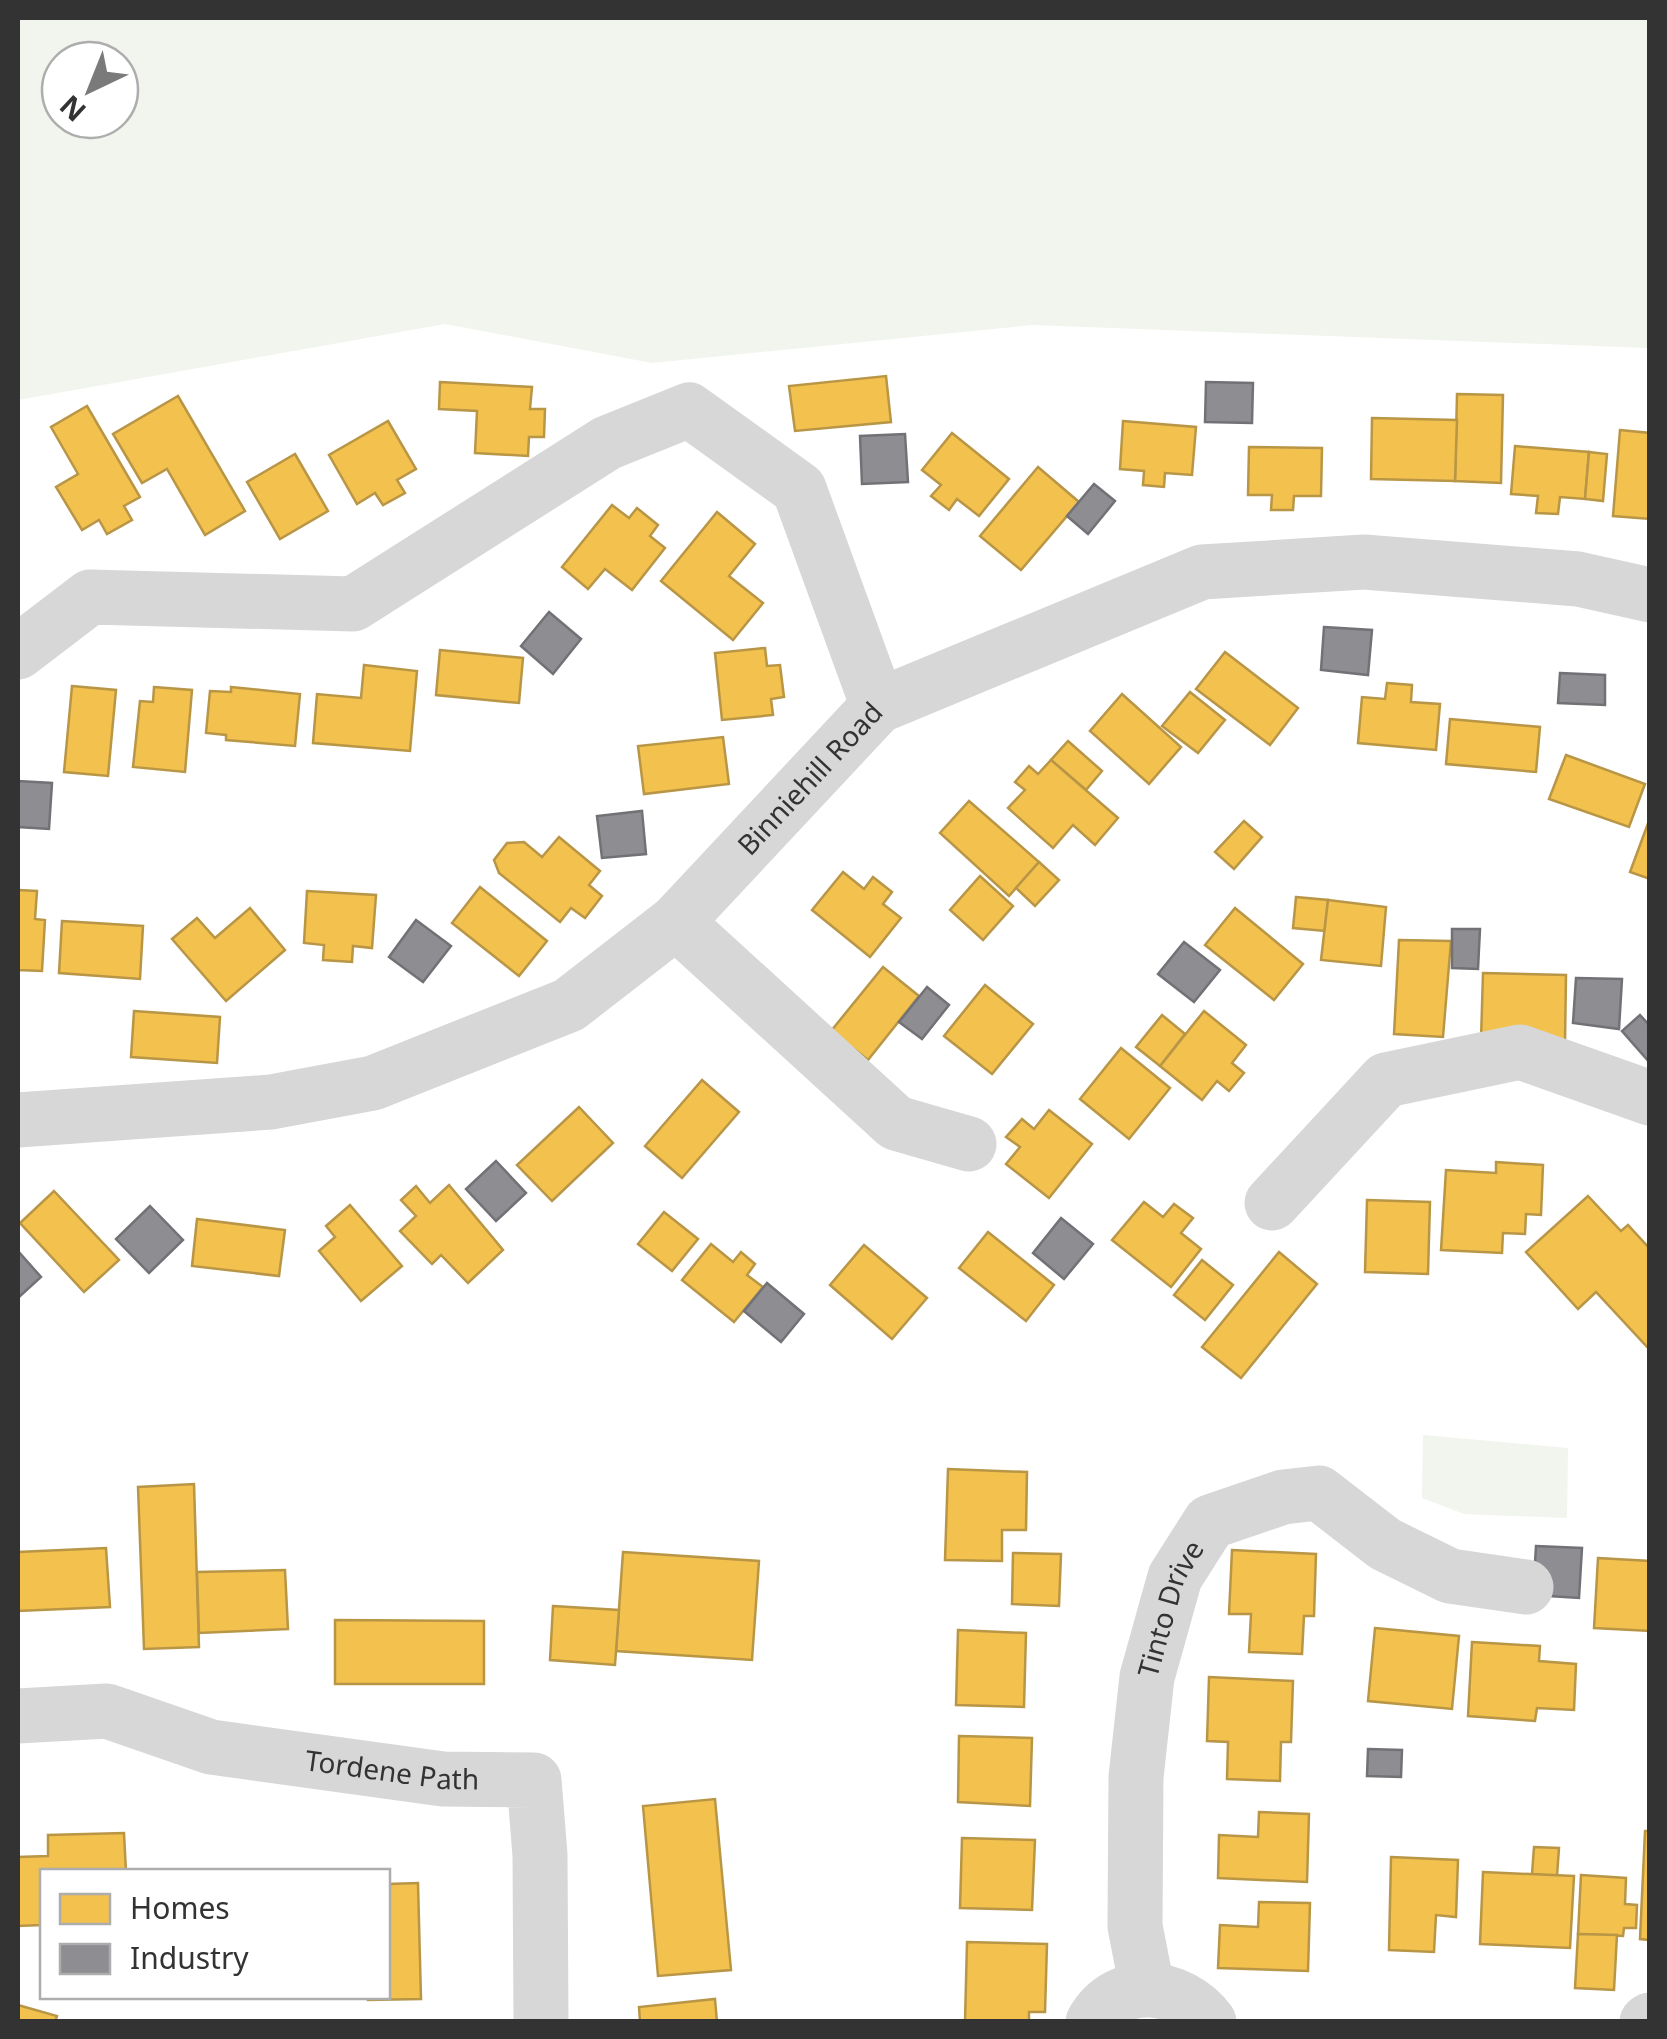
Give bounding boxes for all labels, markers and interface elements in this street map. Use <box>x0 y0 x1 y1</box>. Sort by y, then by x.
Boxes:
north arrow <box>40 40 140 140</box>
text: N <box>51 87 94 131</box>
street label: Binniehill Road <box>728 693 890 863</box>
street label: Tinto Drive <box>1128 1532 1212 1682</box>
street label: Tordene Path <box>303 1740 479 1797</box>
legend <box>40 1869 390 1999</box>
text: Homes <box>130 1887 230 1928</box>
text: Industry <box>130 1937 249 1978</box>

